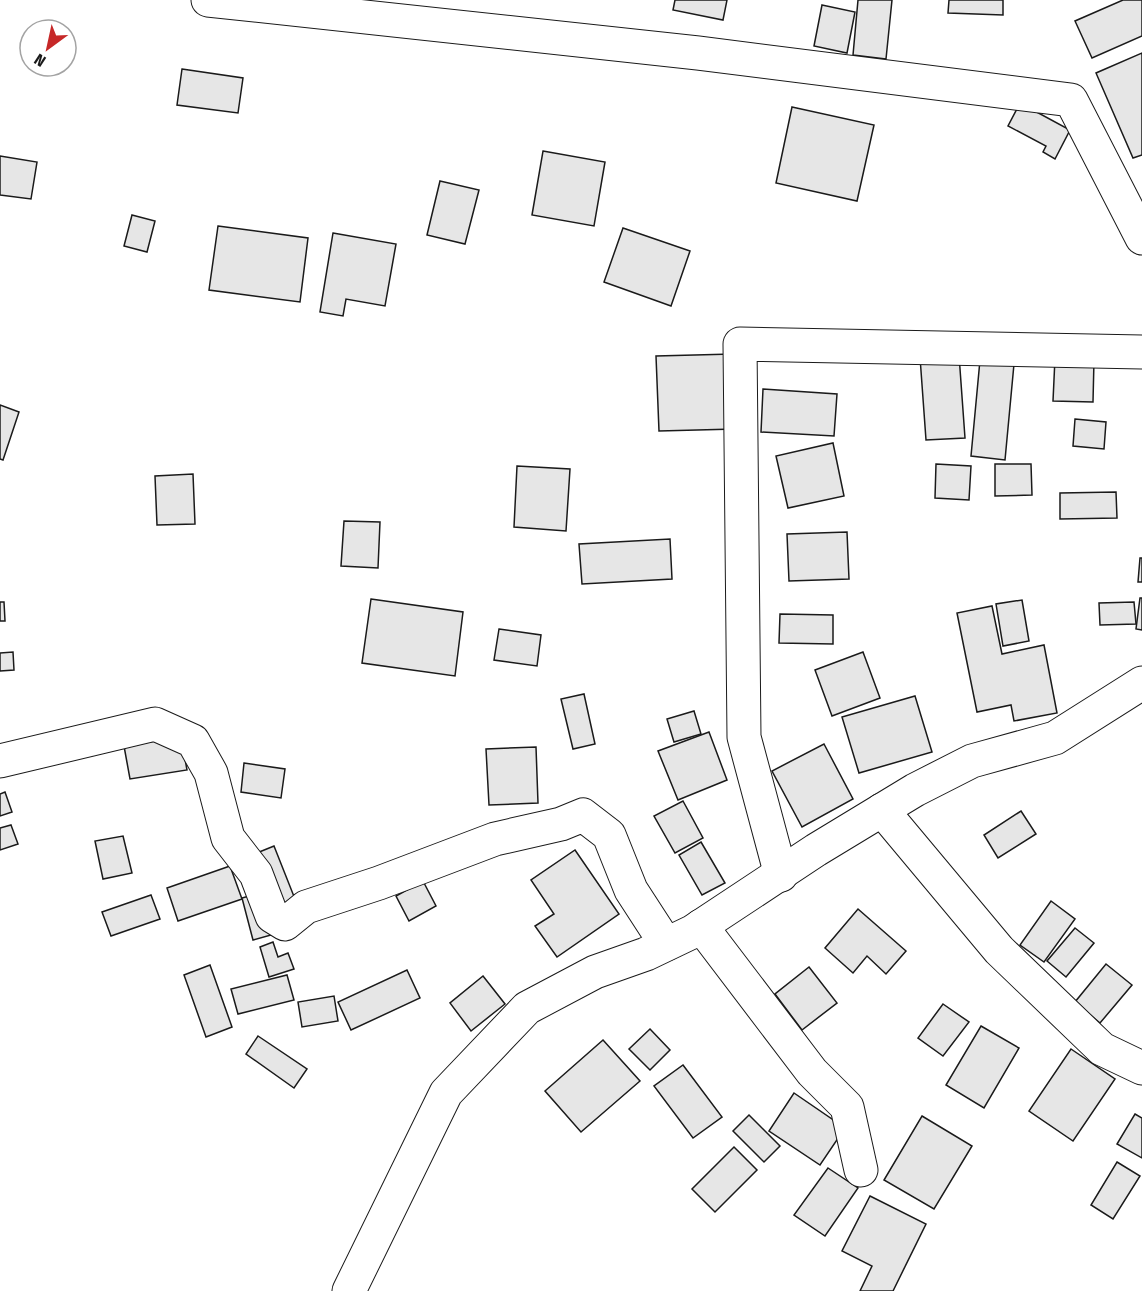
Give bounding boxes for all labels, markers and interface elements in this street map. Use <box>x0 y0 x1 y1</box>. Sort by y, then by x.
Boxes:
north arrow <box>18 18 78 78</box>
text: N <box>31 50 49 71</box>

